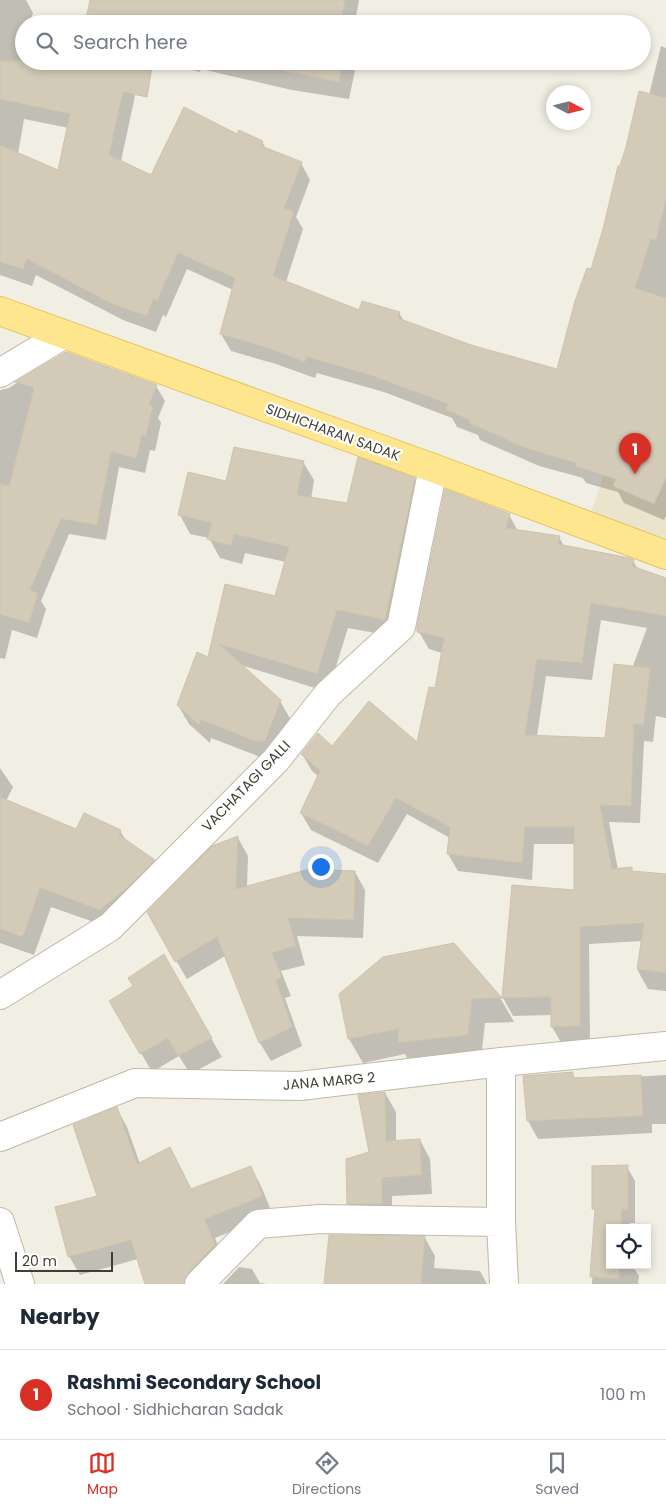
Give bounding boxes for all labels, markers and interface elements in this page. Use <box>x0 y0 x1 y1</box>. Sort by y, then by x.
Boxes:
search box <box>15 15 651 70</box>
icon: search <box>33 29 61 57</box>
text: Search here <box>73 29 187 56</box>
north arrow <box>546 85 591 130</box>
street label: SIDHICHARAN SADAK <box>263 398 403 466</box>
pin: 1 <box>619 433 651 474</box>
street label: VACHATAGI GALLI <box>197 736 295 836</box>
your location <box>308 854 334 880</box>
street label: JANA MARG 2 <box>282 1067 376 1095</box>
map controls <box>606 1224 651 1269</box>
button: locate <box>606 1224 651 1269</box>
scale bar <box>15 1249 112 1272</box>
text: 20 m <box>22 1251 57 1271</box>
text: Nearby <box>20 1302 100 1331</box>
text: Rashmi Secondary School <box>67 1369 321 1396</box>
text: 1 <box>33 1383 39 1406</box>
text: 100 m <box>600 1383 646 1406</box>
text: School · Sidhicharan Sadak <box>67 1398 283 1421</box>
tab: Map <box>87 1449 118 1500</box>
tab: Directions <box>292 1449 361 1500</box>
tab: Saved <box>535 1449 579 1500</box>

